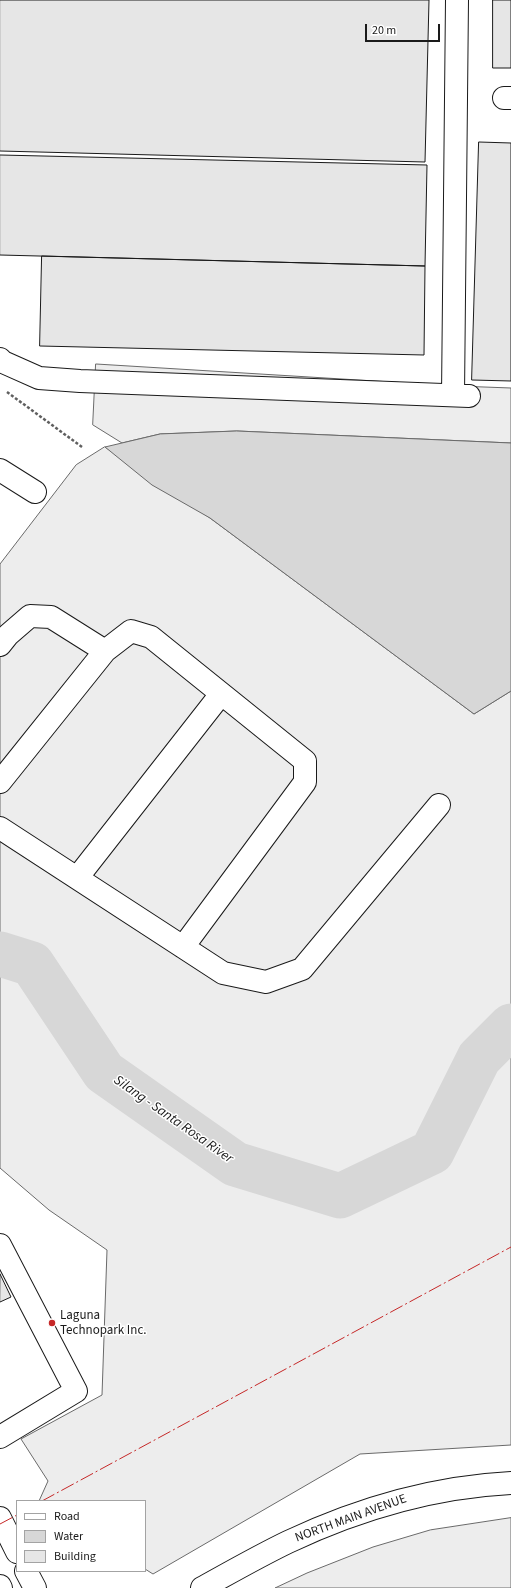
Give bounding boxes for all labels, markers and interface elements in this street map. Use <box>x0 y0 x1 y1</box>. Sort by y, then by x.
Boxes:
scale bar <box>367 16 442 42</box>
text: 20 m <box>372 22 396 39</box>
water label: Silang - Santa Rosa River <box>110 1072 236 1168</box>
place label: Laguna Technopark Inc. <box>60 1308 147 1339</box>
marker: Laguna Technopark Inc. <box>47 1318 57 1328</box>
street label: NORTH MAIN AVENUE <box>293 1492 409 1546</box>
legend <box>16 1500 146 1572</box>
text: Road <box>54 1508 80 1525</box>
text: Water <box>54 1528 83 1545</box>
text: Building <box>54 1548 96 1565</box>

